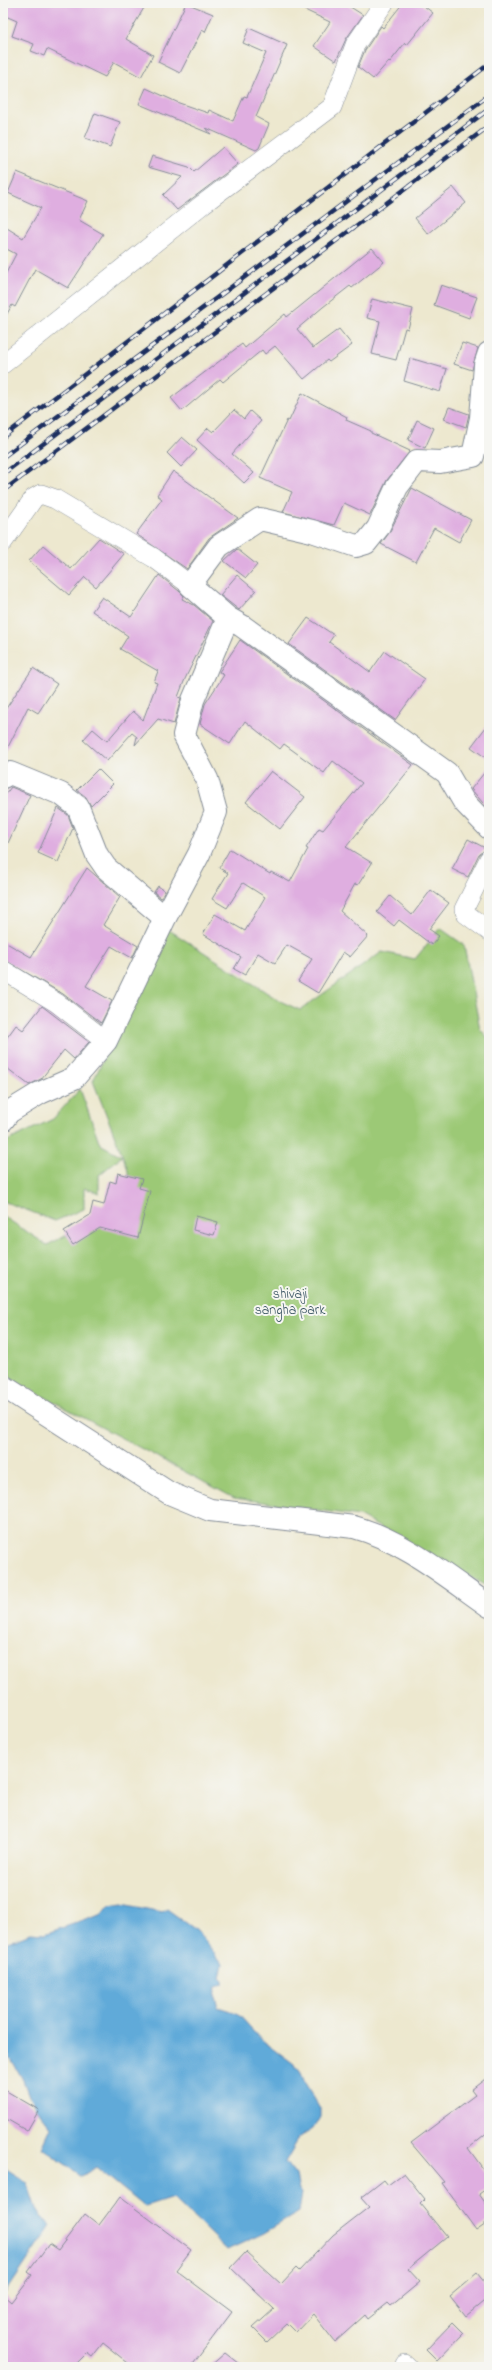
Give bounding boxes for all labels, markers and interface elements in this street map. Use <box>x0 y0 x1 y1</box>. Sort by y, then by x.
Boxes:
park label: shivaji sangha park <box>255 1284 326 1322</box>

